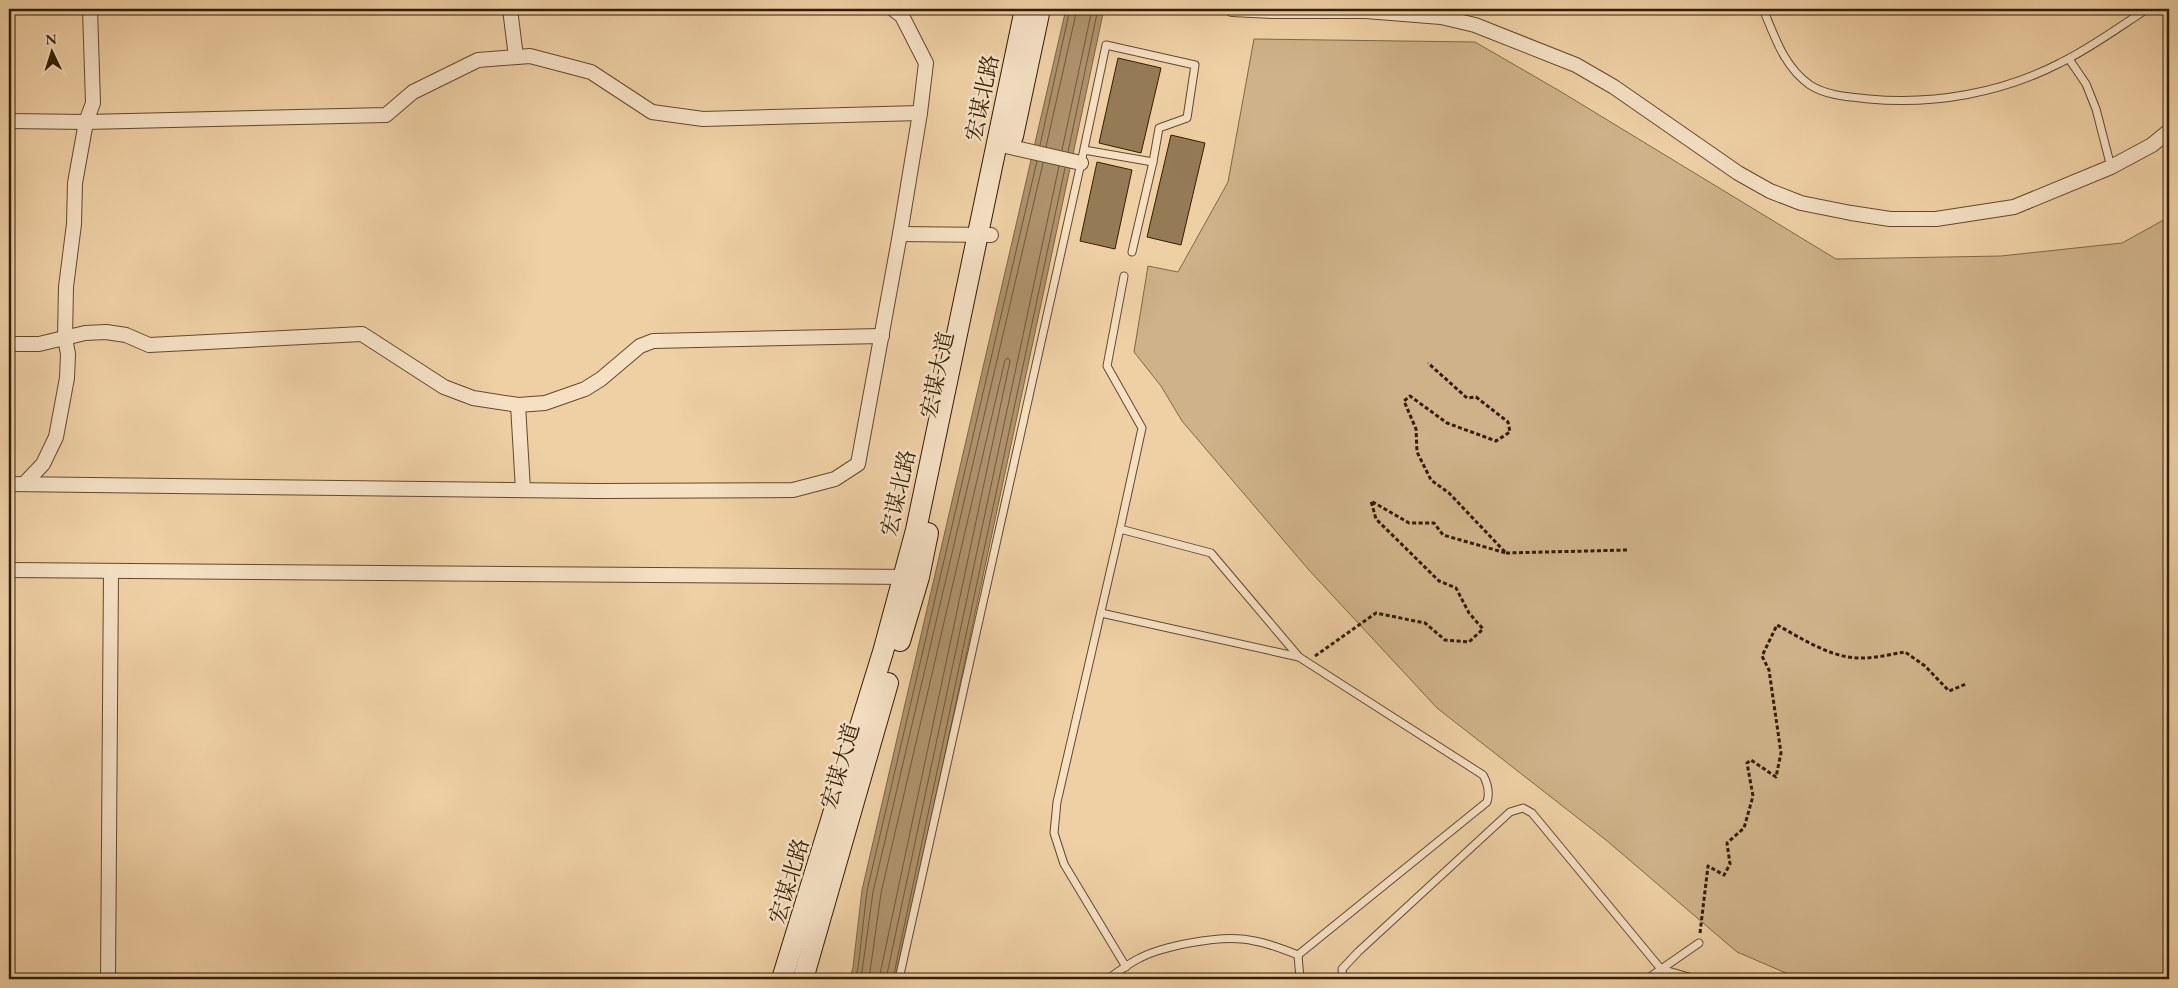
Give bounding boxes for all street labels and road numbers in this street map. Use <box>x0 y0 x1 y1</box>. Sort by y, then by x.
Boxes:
street label: 宏谋北路 <box>959 52 1005 144</box>
street label: 宏谋大道 <box>914 329 960 421</box>
street label: 宏谋北路 <box>874 447 922 539</box>
street label: 宏谋大道 <box>814 720 866 812</box>
street label: 宏谋北路 <box>762 835 816 927</box>

